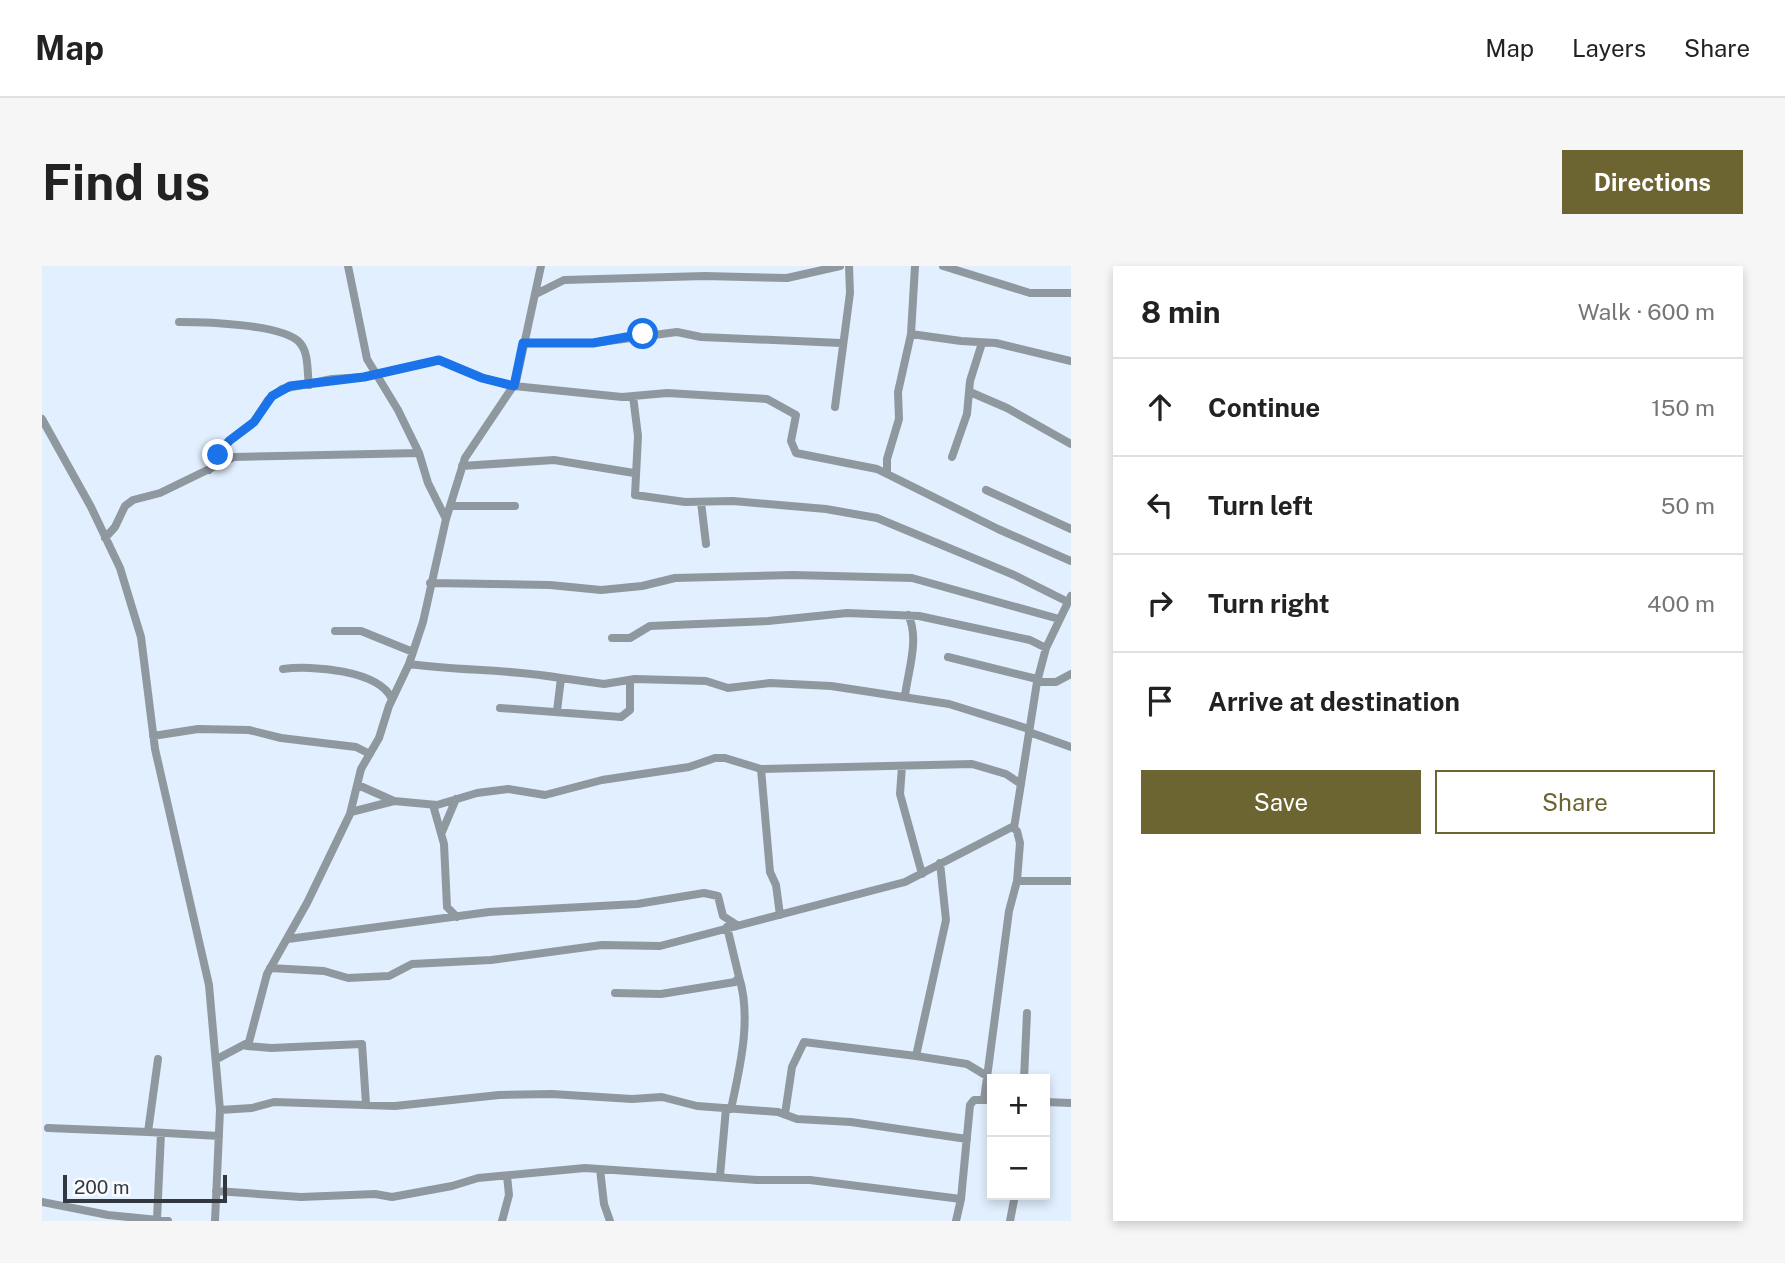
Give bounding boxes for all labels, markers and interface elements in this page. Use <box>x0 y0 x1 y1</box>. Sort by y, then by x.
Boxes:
text: Map <box>35 29 104 67</box>
text: Map <box>1485 34 1534 62</box>
text: Layers <box>1572 34 1646 62</box>
text: Share <box>1684 34 1750 62</box>
button: Directions <box>1562 150 1743 214</box>
text: Find us <box>42 153 210 211</box>
text: 8 min <box>1141 294 1221 330</box>
text: Walk · 600 m <box>1578 298 1715 325</box>
route start <box>627 318 658 349</box>
icon: ahead <box>1141 388 1179 426</box>
text: Continue <box>1208 392 1320 423</box>
text: 150 m <box>1651 394 1715 421</box>
route end <box>202 439 233 470</box>
icon: left <box>1141 486 1179 524</box>
text: Turn left <box>1208 490 1313 521</box>
text: 50 m <box>1661 492 1715 519</box>
icon: right <box>1141 584 1179 622</box>
text: Turn right <box>1208 588 1330 619</box>
text: 400 m <box>1647 590 1715 617</box>
icon: arrive <box>1141 682 1179 720</box>
text: Arrive at destination <box>1208 686 1460 717</box>
button: Save <box>1141 770 1421 834</box>
button: Share <box>1435 770 1715 834</box>
map controls <box>987 1074 1050 1200</box>
button: + <box>987 1074 1050 1137</box>
button: − <box>987 1137 1050 1200</box>
scale bar <box>63 1172 228 1204</box>
text: 200 m <box>74 1176 130 1198</box>

